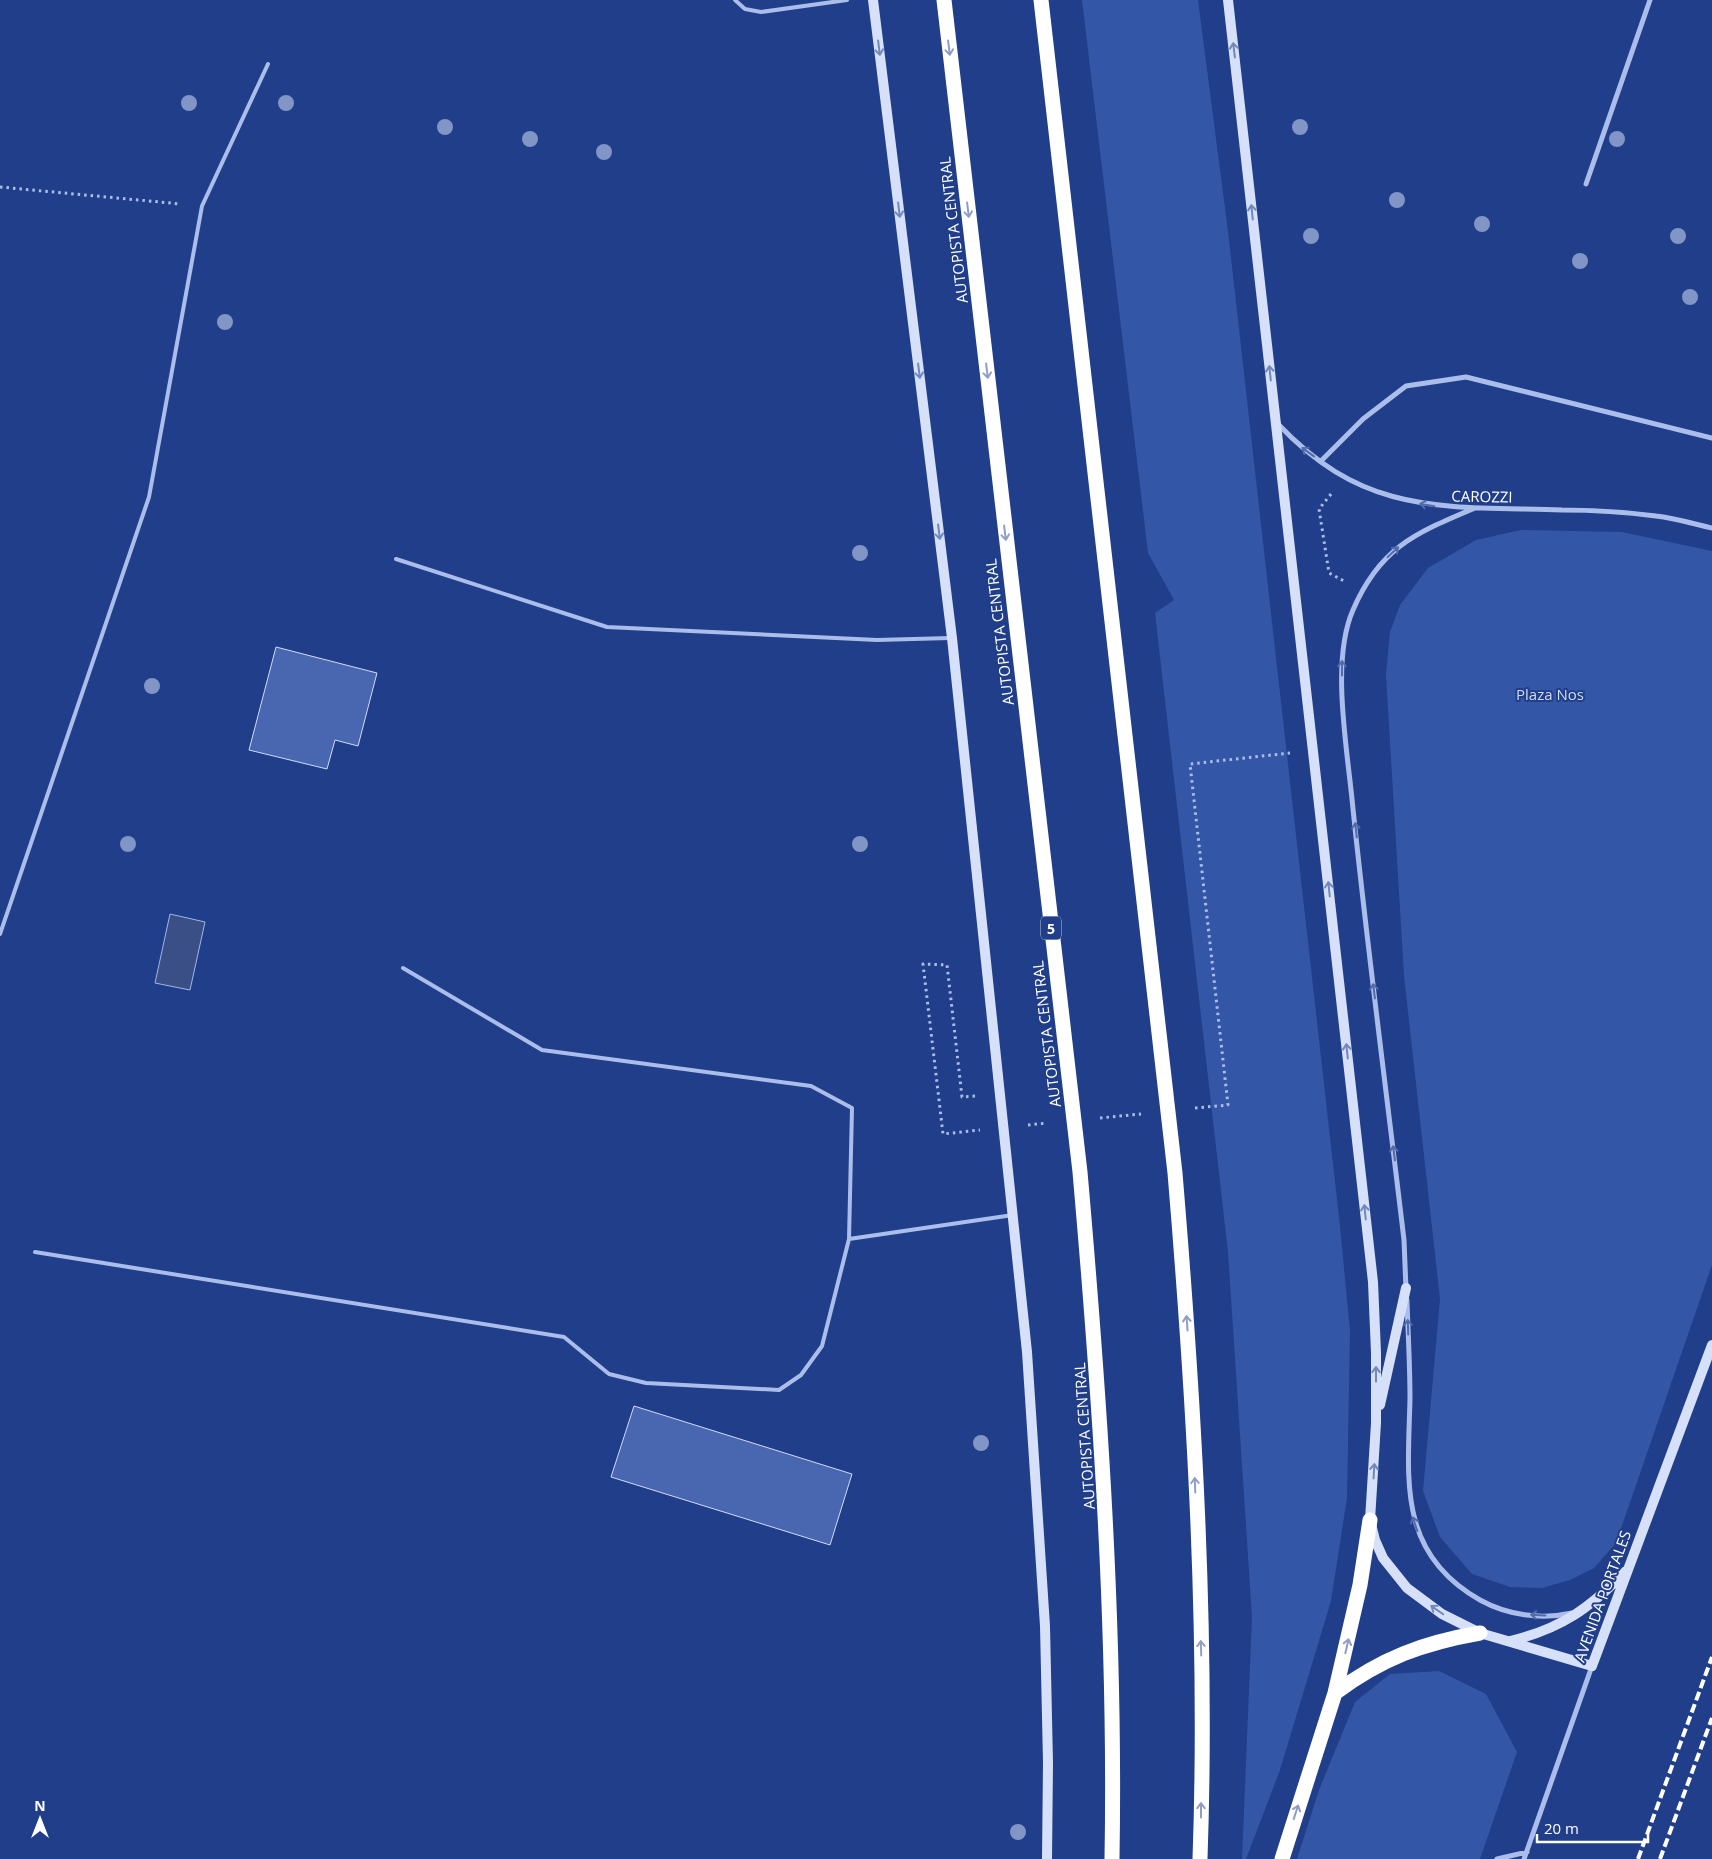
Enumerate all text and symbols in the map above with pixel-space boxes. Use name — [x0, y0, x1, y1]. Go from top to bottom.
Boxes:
one-way arrow — [874, 40, 884, 56]
one-way arrow — [944, 40, 954, 56]
one-way arrow — [1229, 43, 1239, 59]
street label: AUTOPISTA CENTRAL — [934, 155, 972, 304]
one-way arrow — [894, 201, 904, 217]
one-way arrow — [963, 202, 973, 218]
one-way arrow — [1247, 204, 1257, 220]
one-way arrow — [914, 363, 924, 379]
one-way arrow — [982, 363, 992, 379]
one-way arrow — [1265, 366, 1275, 382]
one-way arrow — [1301, 447, 1315, 457]
street label: CAROZZI — [1451, 485, 1513, 507]
one-way arrow — [1419, 499, 1435, 509]
one-way arrow — [934, 524, 944, 540]
one-way arrow — [1000, 524, 1010, 540]
one-way arrow — [1386, 546, 1399, 558]
street label: AUTOPISTA CENTRAL — [980, 557, 1018, 706]
one-way arrow — [1337, 660, 1347, 676]
park label: Plaza Nos — [1516, 684, 1584, 704]
one-way arrow — [1351, 822, 1360, 838]
one-way arrow — [1324, 882, 1334, 898]
road number: 5 — [1041, 916, 1061, 940]
street label: AUTOPISTA CENTRAL — [1027, 959, 1065, 1108]
one-way arrow — [1369, 984, 1379, 1000]
one-way arrow — [1342, 1043, 1352, 1059]
one-way arrow — [1389, 1145, 1399, 1161]
one-way arrow — [1360, 1205, 1370, 1221]
one-way arrow — [1182, 1315, 1192, 1331]
one-way arrow — [1403, 1320, 1413, 1336]
street label: AUTOPISTA CENTRAL — [1069, 1362, 1099, 1510]
one-way arrow — [1371, 1367, 1381, 1383]
one-way arrow — [1369, 1464, 1378, 1480]
one-way arrow — [1190, 1478, 1200, 1494]
one-way arrow — [1410, 1516, 1420, 1532]
street label: AVENIDA PORTALES — [1569, 1527, 1635, 1665]
one-way arrow — [1431, 1605, 1444, 1616]
one-way arrow — [1530, 1611, 1546, 1620]
one-way arrow — [1343, 1639, 1352, 1655]
one-way arrow — [1196, 1640, 1206, 1656]
north arrow — [15, 1794, 65, 1844]
text: N — [34, 1796, 46, 1815]
one-way arrow — [1196, 1803, 1206, 1819]
one-way arrow — [1292, 1805, 1302, 1821]
scale bar — [1537, 1812, 1648, 1844]
text: 20 m — [1544, 1818, 1579, 1838]

